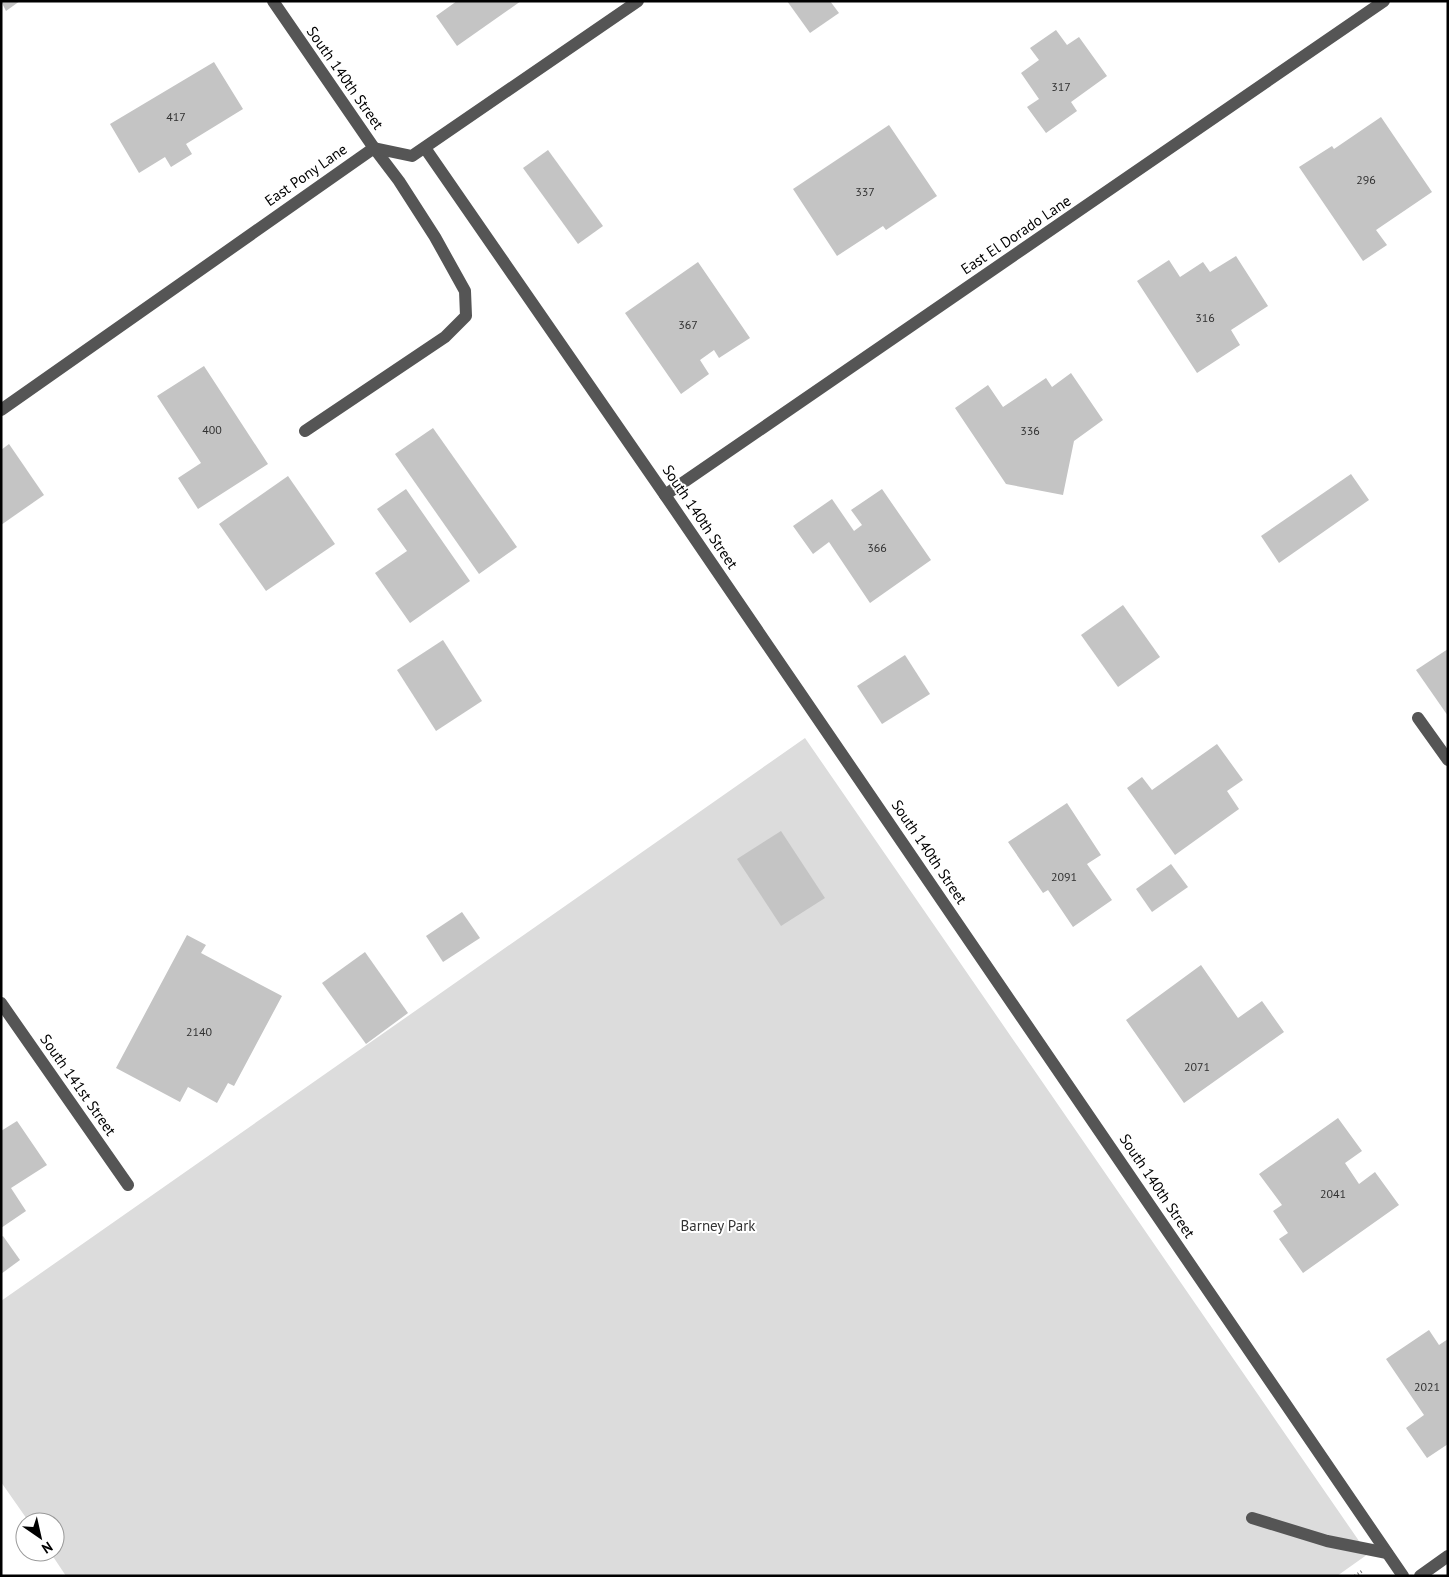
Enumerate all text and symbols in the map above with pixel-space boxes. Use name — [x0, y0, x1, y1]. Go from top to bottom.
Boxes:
street label: South 140th Street — [303, 22, 388, 133]
house number: 317 — [1051, 79, 1071, 94]
house number: 417 — [166, 109, 186, 124]
street label: East Pony Lane — [261, 139, 351, 210]
house number: 296 — [1356, 172, 1376, 187]
house number: 337 — [855, 184, 875, 199]
street label: East El Dorado Lane — [957, 191, 1074, 278]
house number: 316 — [1195, 310, 1215, 325]
house number: 367 — [678, 317, 698, 332]
house number: 400 — [202, 422, 222, 437]
house number: 336 — [1020, 423, 1040, 438]
street label: South 140th Street — [659, 461, 742, 572]
house number: 366 — [867, 540, 887, 555]
street label: South 140th Street — [888, 796, 971, 907]
house number: 2091 — [1051, 869, 1077, 884]
house number: 2140 — [186, 1024, 213, 1039]
street label: South 141st Street — [36, 1030, 121, 1139]
house number: 2071 — [1184, 1059, 1210, 1074]
street label: South 140th Street — [1116, 1130, 1199, 1241]
house number: 2041 — [1320, 1186, 1346, 1201]
park label: Barney Park — [681, 1216, 756, 1235]
house number: 2021 — [1414, 1379, 1440, 1394]
north arrow — [15, 1512, 65, 1562]
text: N — [38, 1538, 56, 1558]

